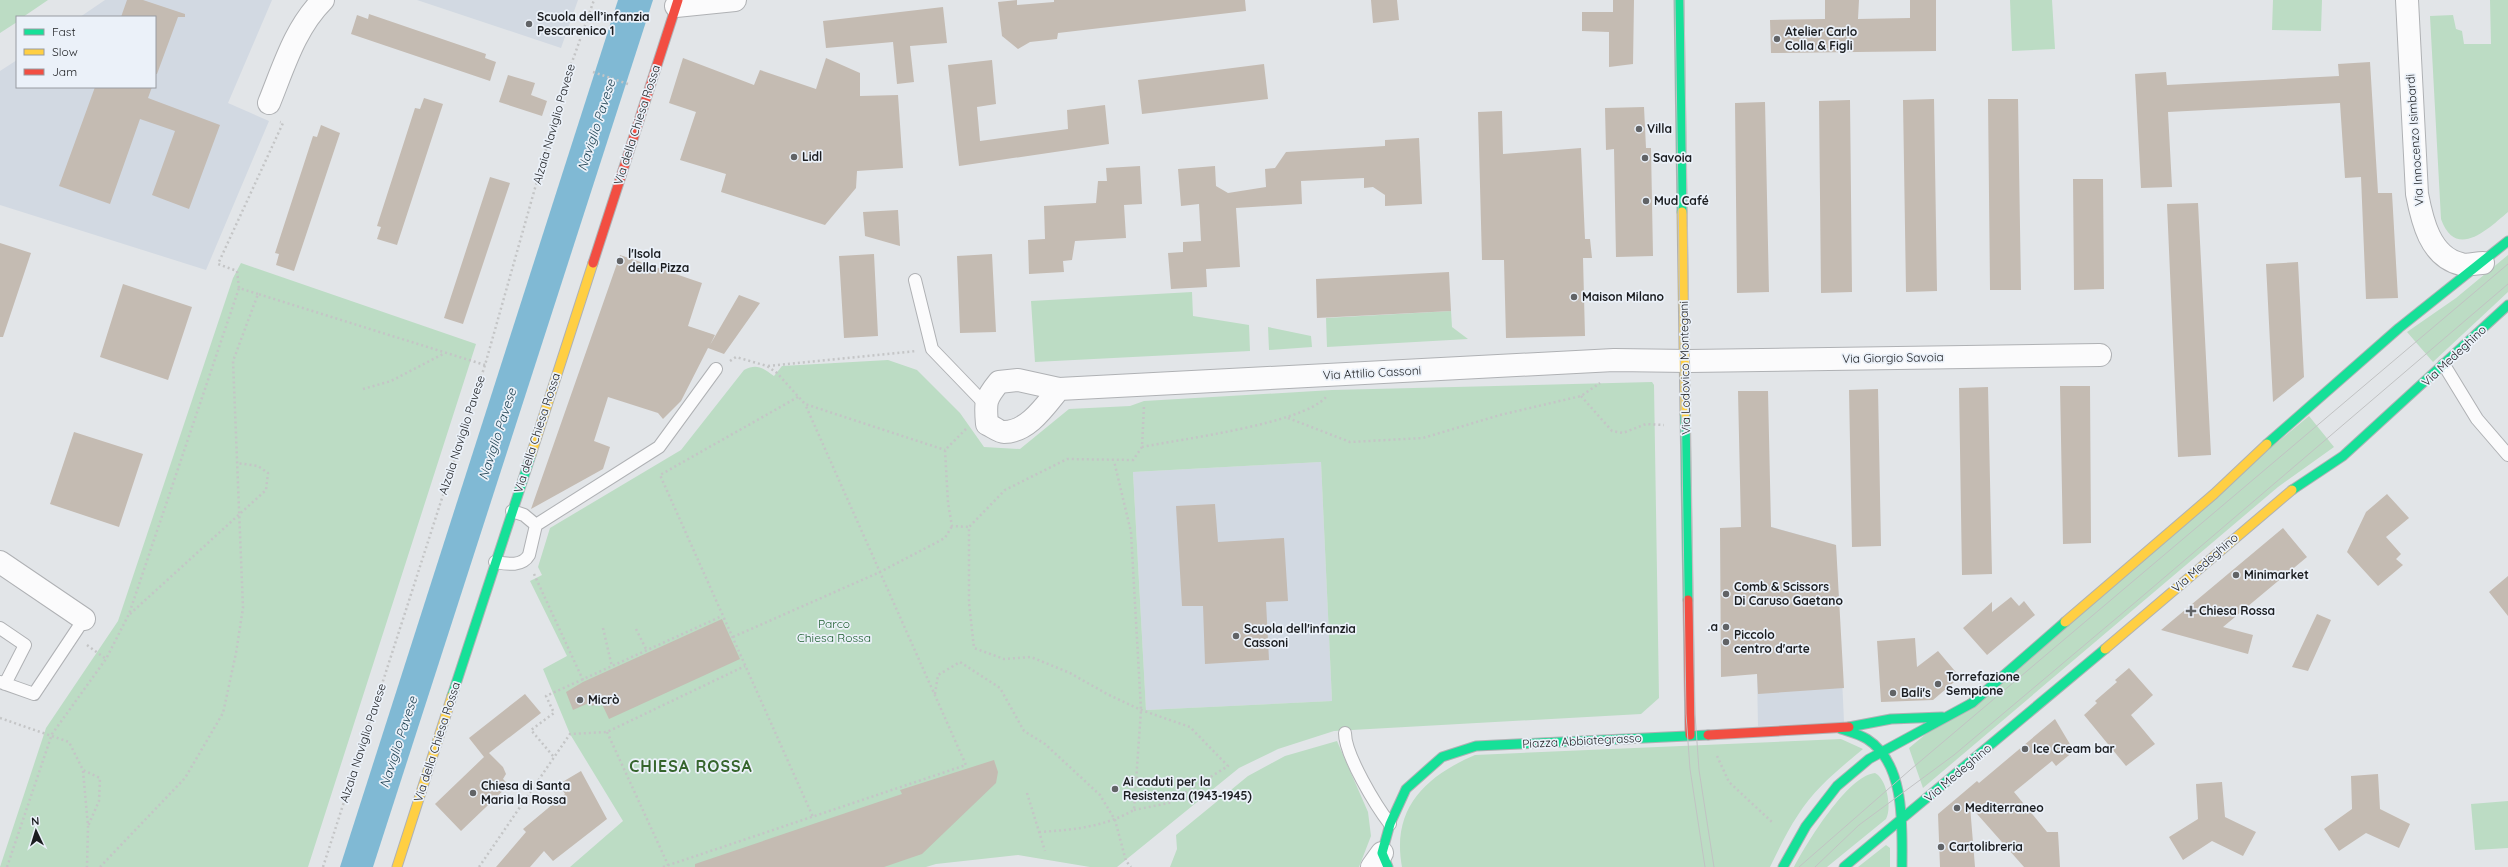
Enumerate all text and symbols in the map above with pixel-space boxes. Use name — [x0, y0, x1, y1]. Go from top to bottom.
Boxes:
place label: Scuola dell’infanzia Pescarenico 1 — [537, 9, 650, 38]
legend — [16, 16, 156, 88]
marker: Scuola dell’infanzia Pescarenico 1 — [524, 19, 534, 29]
text: Fast — [52, 24, 76, 39]
place label: Atelier Carlo Colla & Figli — [1785, 24, 1858, 53]
marker: Atelier Carlo Colla & Figli — [1772, 34, 1782, 44]
text: Slow — [52, 44, 78, 59]
street label: Alzaia Naviglio Pavese — [529, 62, 578, 186]
street label: Via della Chiesa Rossa — [610, 63, 663, 187]
text: Jam — [52, 64, 77, 79]
street label: Via Innocenzo Isimbardi — [2402, 74, 2427, 206]
water label: Naviglio Pavese — [574, 77, 619, 173]
place label: Villa — [1647, 121, 1672, 136]
marker: Villa — [1634, 124, 1644, 134]
place label: Lidl — [802, 149, 822, 164]
place label: Savoia — [1653, 150, 1692, 165]
marker: Lidl — [789, 152, 799, 162]
marker: Savoia — [1640, 153, 1650, 163]
place label: Mud Café — [1654, 193, 1709, 208]
marker: Mud Café — [1641, 196, 1651, 206]
place label: l'Isola della Pizza — [628, 246, 689, 275]
marker: l'Isola della Pizza — [615, 256, 625, 266]
place label: Maison Milano — [1582, 289, 1665, 304]
marker: Maison Milano — [1569, 292, 1579, 302]
street label: Via Lodovico Montegani — [1676, 301, 1693, 435]
street label: Via Medeghino — [2418, 322, 2489, 389]
street label: Via Giorgio Savoia — [1842, 349, 1944, 366]
street label: Via Attilio Cassoni — [1322, 362, 1422, 383]
street label: Via della Chiesa Rossa — [510, 371, 563, 495]
street label: Alzaia Naviglio Pavese — [435, 373, 488, 496]
water label: Naviglio Pavese — [475, 386, 520, 482]
street label: Via Medeghino — [2168, 530, 2241, 595]
place label: Minimarket — [2244, 567, 2309, 582]
marker: Minimarket — [2231, 570, 2241, 580]
place label: Comb & Scissors Di Caruso Gaetano — [1734, 579, 1843, 608]
marker: Comb & Scissors Di Caruso Gaetano — [1721, 589, 1731, 599]
place label: Chiesa Rossa — [2199, 603, 2275, 618]
marker: Chiesa Rossa — [2186, 606, 2196, 616]
park label: Parco Chiesa Rossa — [797, 616, 871, 645]
place label: .a — [1707, 619, 1718, 634]
place label: Scuola dell'infanzia Cassoni — [1244, 621, 1356, 650]
marker: .a — [1721, 622, 1731, 632]
place label: Piccolo centro d'arte — [1734, 627, 1810, 656]
marker: Scuola dell'infanzia Cassoni — [1231, 631, 1241, 641]
marker: Piccolo centro d'arte — [1721, 637, 1731, 647]
place label: Torrefazione Sempione — [1946, 669, 2020, 698]
marker: Torrefazione Sempione — [1933, 679, 1943, 689]
street label: Via della Chiesa Rossa — [410, 680, 463, 804]
street label: Alzaia Naviglio Pavese — [336, 681, 389, 804]
place label: Bali's — [1901, 685, 1931, 700]
marker: Bali's — [1888, 688, 1898, 698]
place label: Micrò — [588, 692, 620, 707]
water label: Naviglio Pavese — [376, 694, 421, 790]
marker: Micrò — [575, 695, 585, 705]
street label: Piazza Abbiategrasso — [1522, 730, 1642, 751]
street label: Via Medeghino — [1921, 740, 1994, 805]
place label: Ice Cream bar — [2033, 741, 2115, 756]
marker: Ice Cream bar — [2020, 744, 2030, 754]
district label: CHIESA ROSSA — [629, 756, 753, 776]
place label: Ai caduti per la Resistenza (1943-1945) — [1123, 774, 1252, 803]
place label: Chiesa di Santa Maria la Rossa — [481, 778, 570, 807]
marker: Ai caduti per la Resistenza (1943-1945) — [1110, 784, 1120, 794]
marker: Chiesa di Santa Maria la Rossa — [468, 788, 478, 798]
place label: Mediterraneo — [1965, 800, 2044, 815]
marker: Mediterraneo — [1952, 803, 1962, 813]
north arrow — [16, 811, 56, 851]
text: N — [31, 814, 40, 828]
place label: Cartolibreria — [1949, 839, 2023, 854]
marker: Cartolibreria — [1936, 842, 1946, 852]

